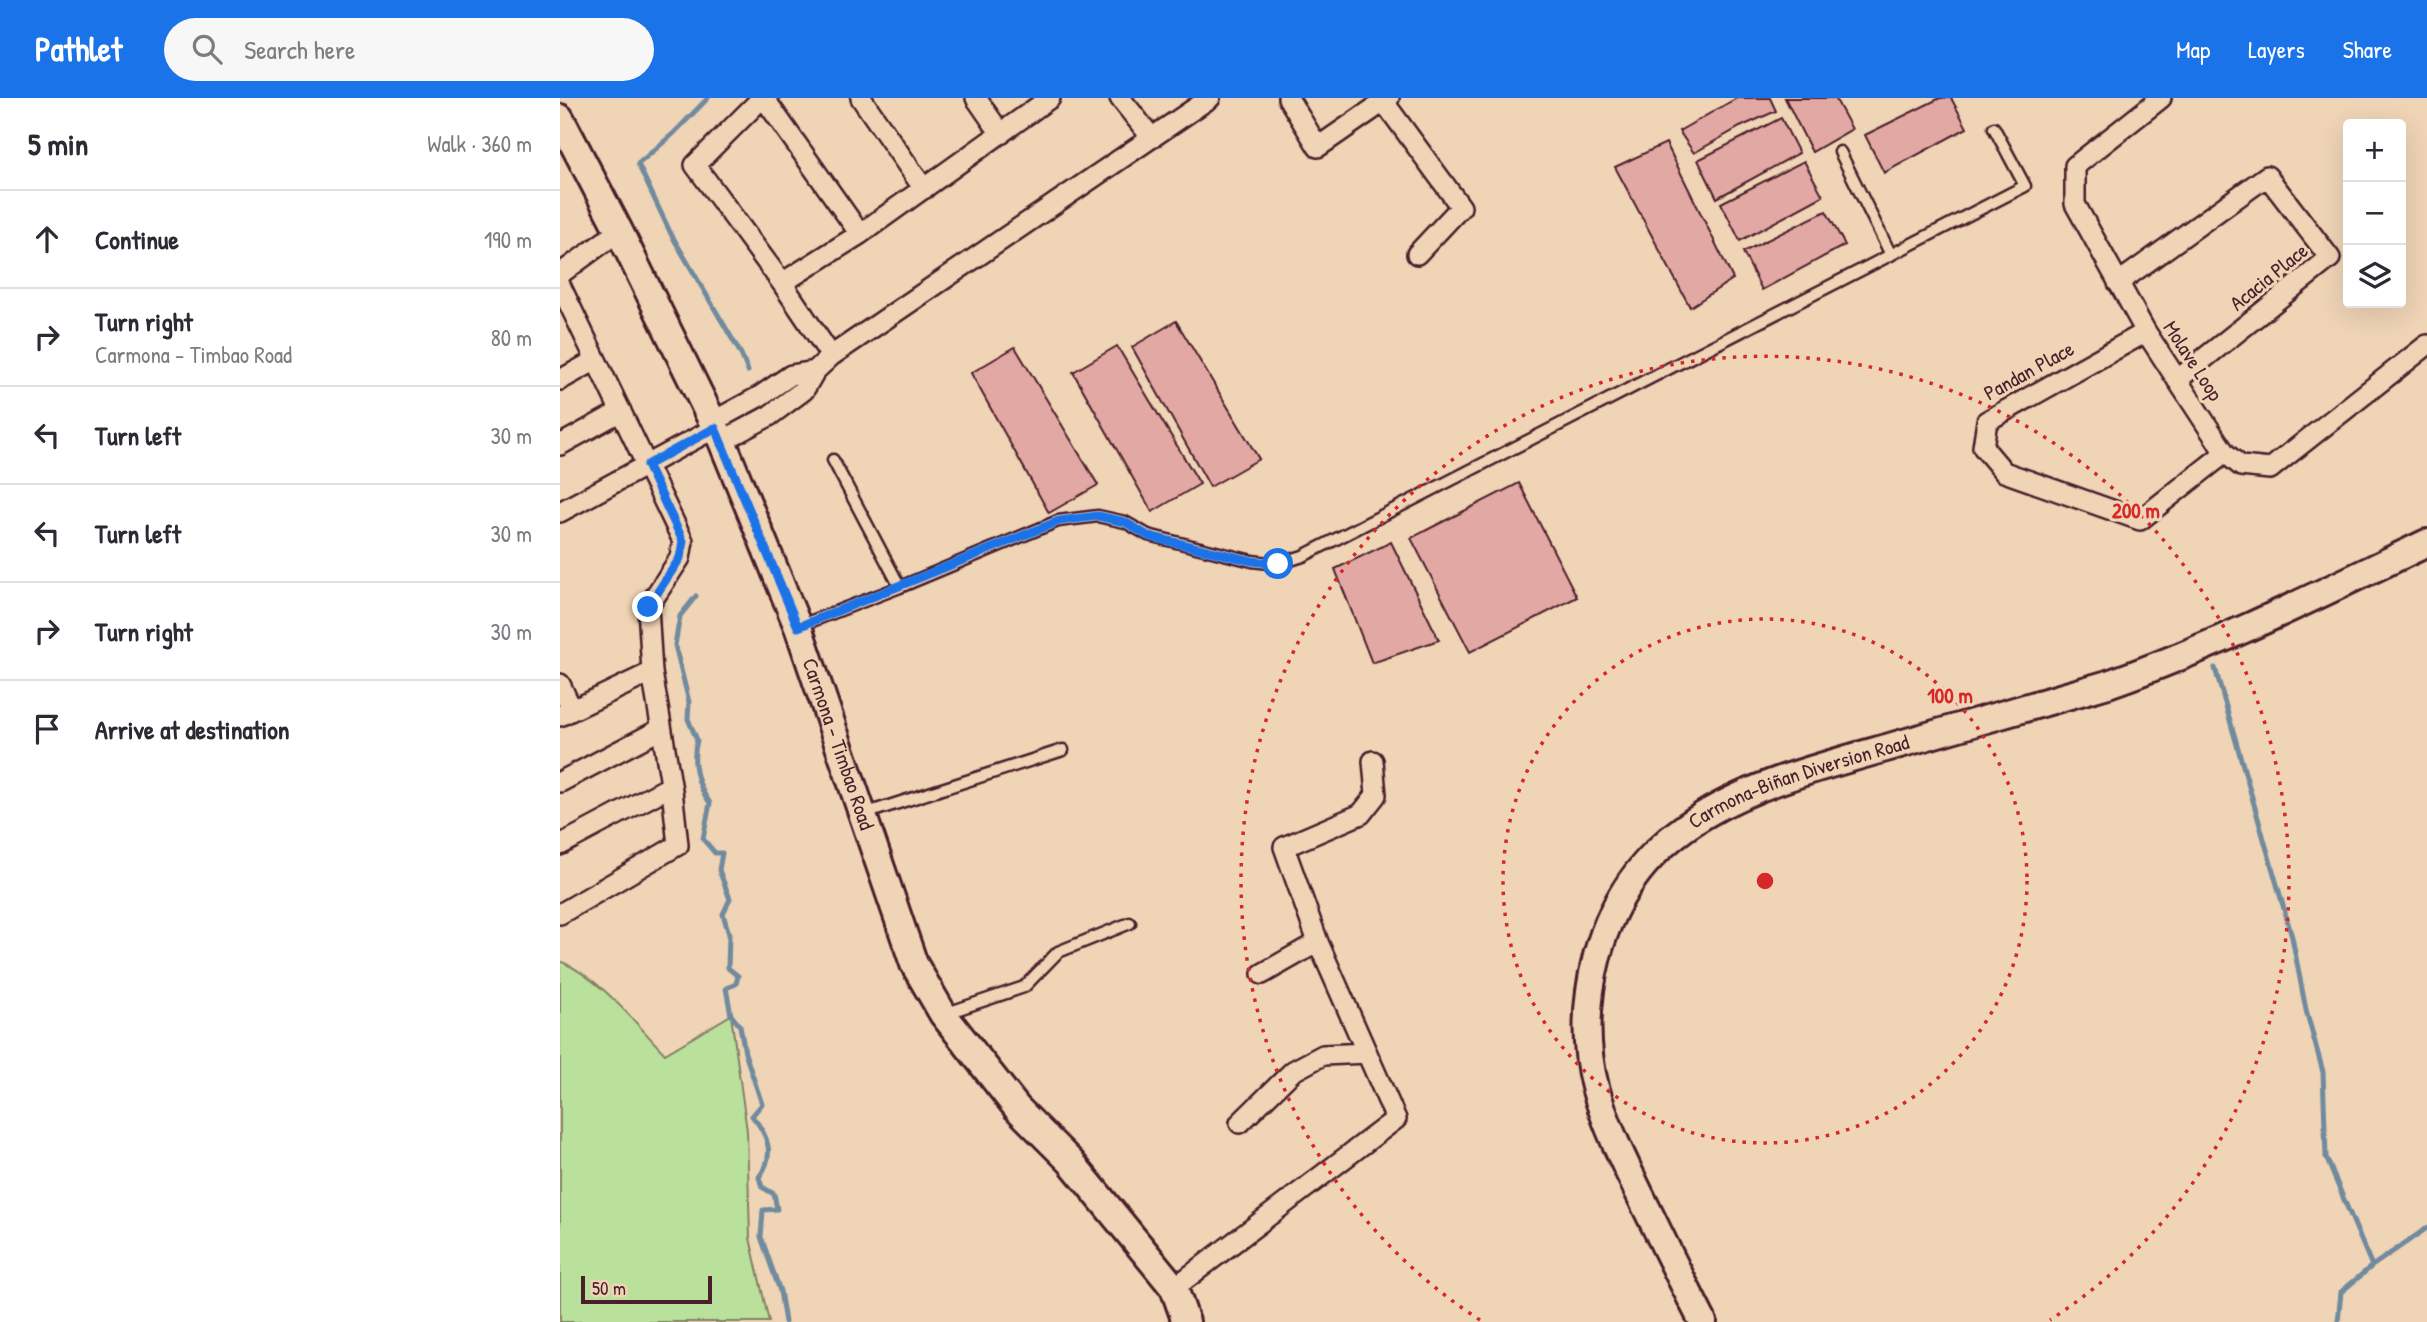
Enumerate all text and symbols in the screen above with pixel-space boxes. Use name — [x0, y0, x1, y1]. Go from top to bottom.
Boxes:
search box — [164, 18, 654, 81]
text: Pathlet — [35, 27, 122, 71]
icon: search — [188, 30, 226, 68]
text: Search here — [244, 32, 355, 67]
text: Map — [2176, 33, 2210, 65]
text: Layers — [2248, 33, 2305, 65]
text: Share — [2343, 33, 2392, 65]
map controls — [2343, 119, 2406, 308]
button: + — [2343, 119, 2406, 182]
text: 5 min — [28, 124, 88, 164]
text: Walk · 360 m — [427, 128, 532, 159]
button: − — [2343, 182, 2406, 245]
icon: ahead — [28, 220, 66, 258]
text: Continue — [95, 222, 179, 257]
text: 190 m — [484, 224, 532, 255]
street label: Acacia Place — [2223, 236, 2314, 317]
button: layers — [2343, 245, 2406, 308]
text: Turn right — [95, 304, 193, 339]
street label: Molave Loop — [2157, 315, 2230, 406]
icon: right — [28, 318, 66, 356]
text: 80 m — [491, 322, 532, 353]
street label: Pandan Place — [1978, 334, 2079, 407]
text: Carmona - Timbao Road — [95, 339, 292, 370]
icon: left — [28, 416, 66, 454]
text: Turn left — [95, 418, 181, 453]
text: 30 m — [490, 420, 532, 451]
text: 200 m — [2112, 496, 2160, 525]
icon: left — [28, 514, 66, 552]
text: Turn left — [95, 516, 181, 551]
text: 30 m — [490, 518, 532, 549]
route start — [1262, 548, 1293, 579]
route end — [632, 591, 663, 622]
icon: right — [28, 612, 66, 650]
text: Turn right — [95, 614, 193, 649]
text: 30 m — [490, 616, 532, 647]
street label: Carmona - Timbao Road — [796, 654, 882, 834]
text: 100 m — [1927, 681, 1973, 710]
icon: arrive — [28, 710, 66, 748]
text: Arrive at destination — [95, 712, 290, 747]
street label: Carmona-Biñan Diversion Road — [1682, 727, 1912, 835]
centre of rings — [1753, 869, 1777, 893]
scale bar — [581, 1273, 712, 1305]
text: 50 m — [592, 1275, 626, 1301]

